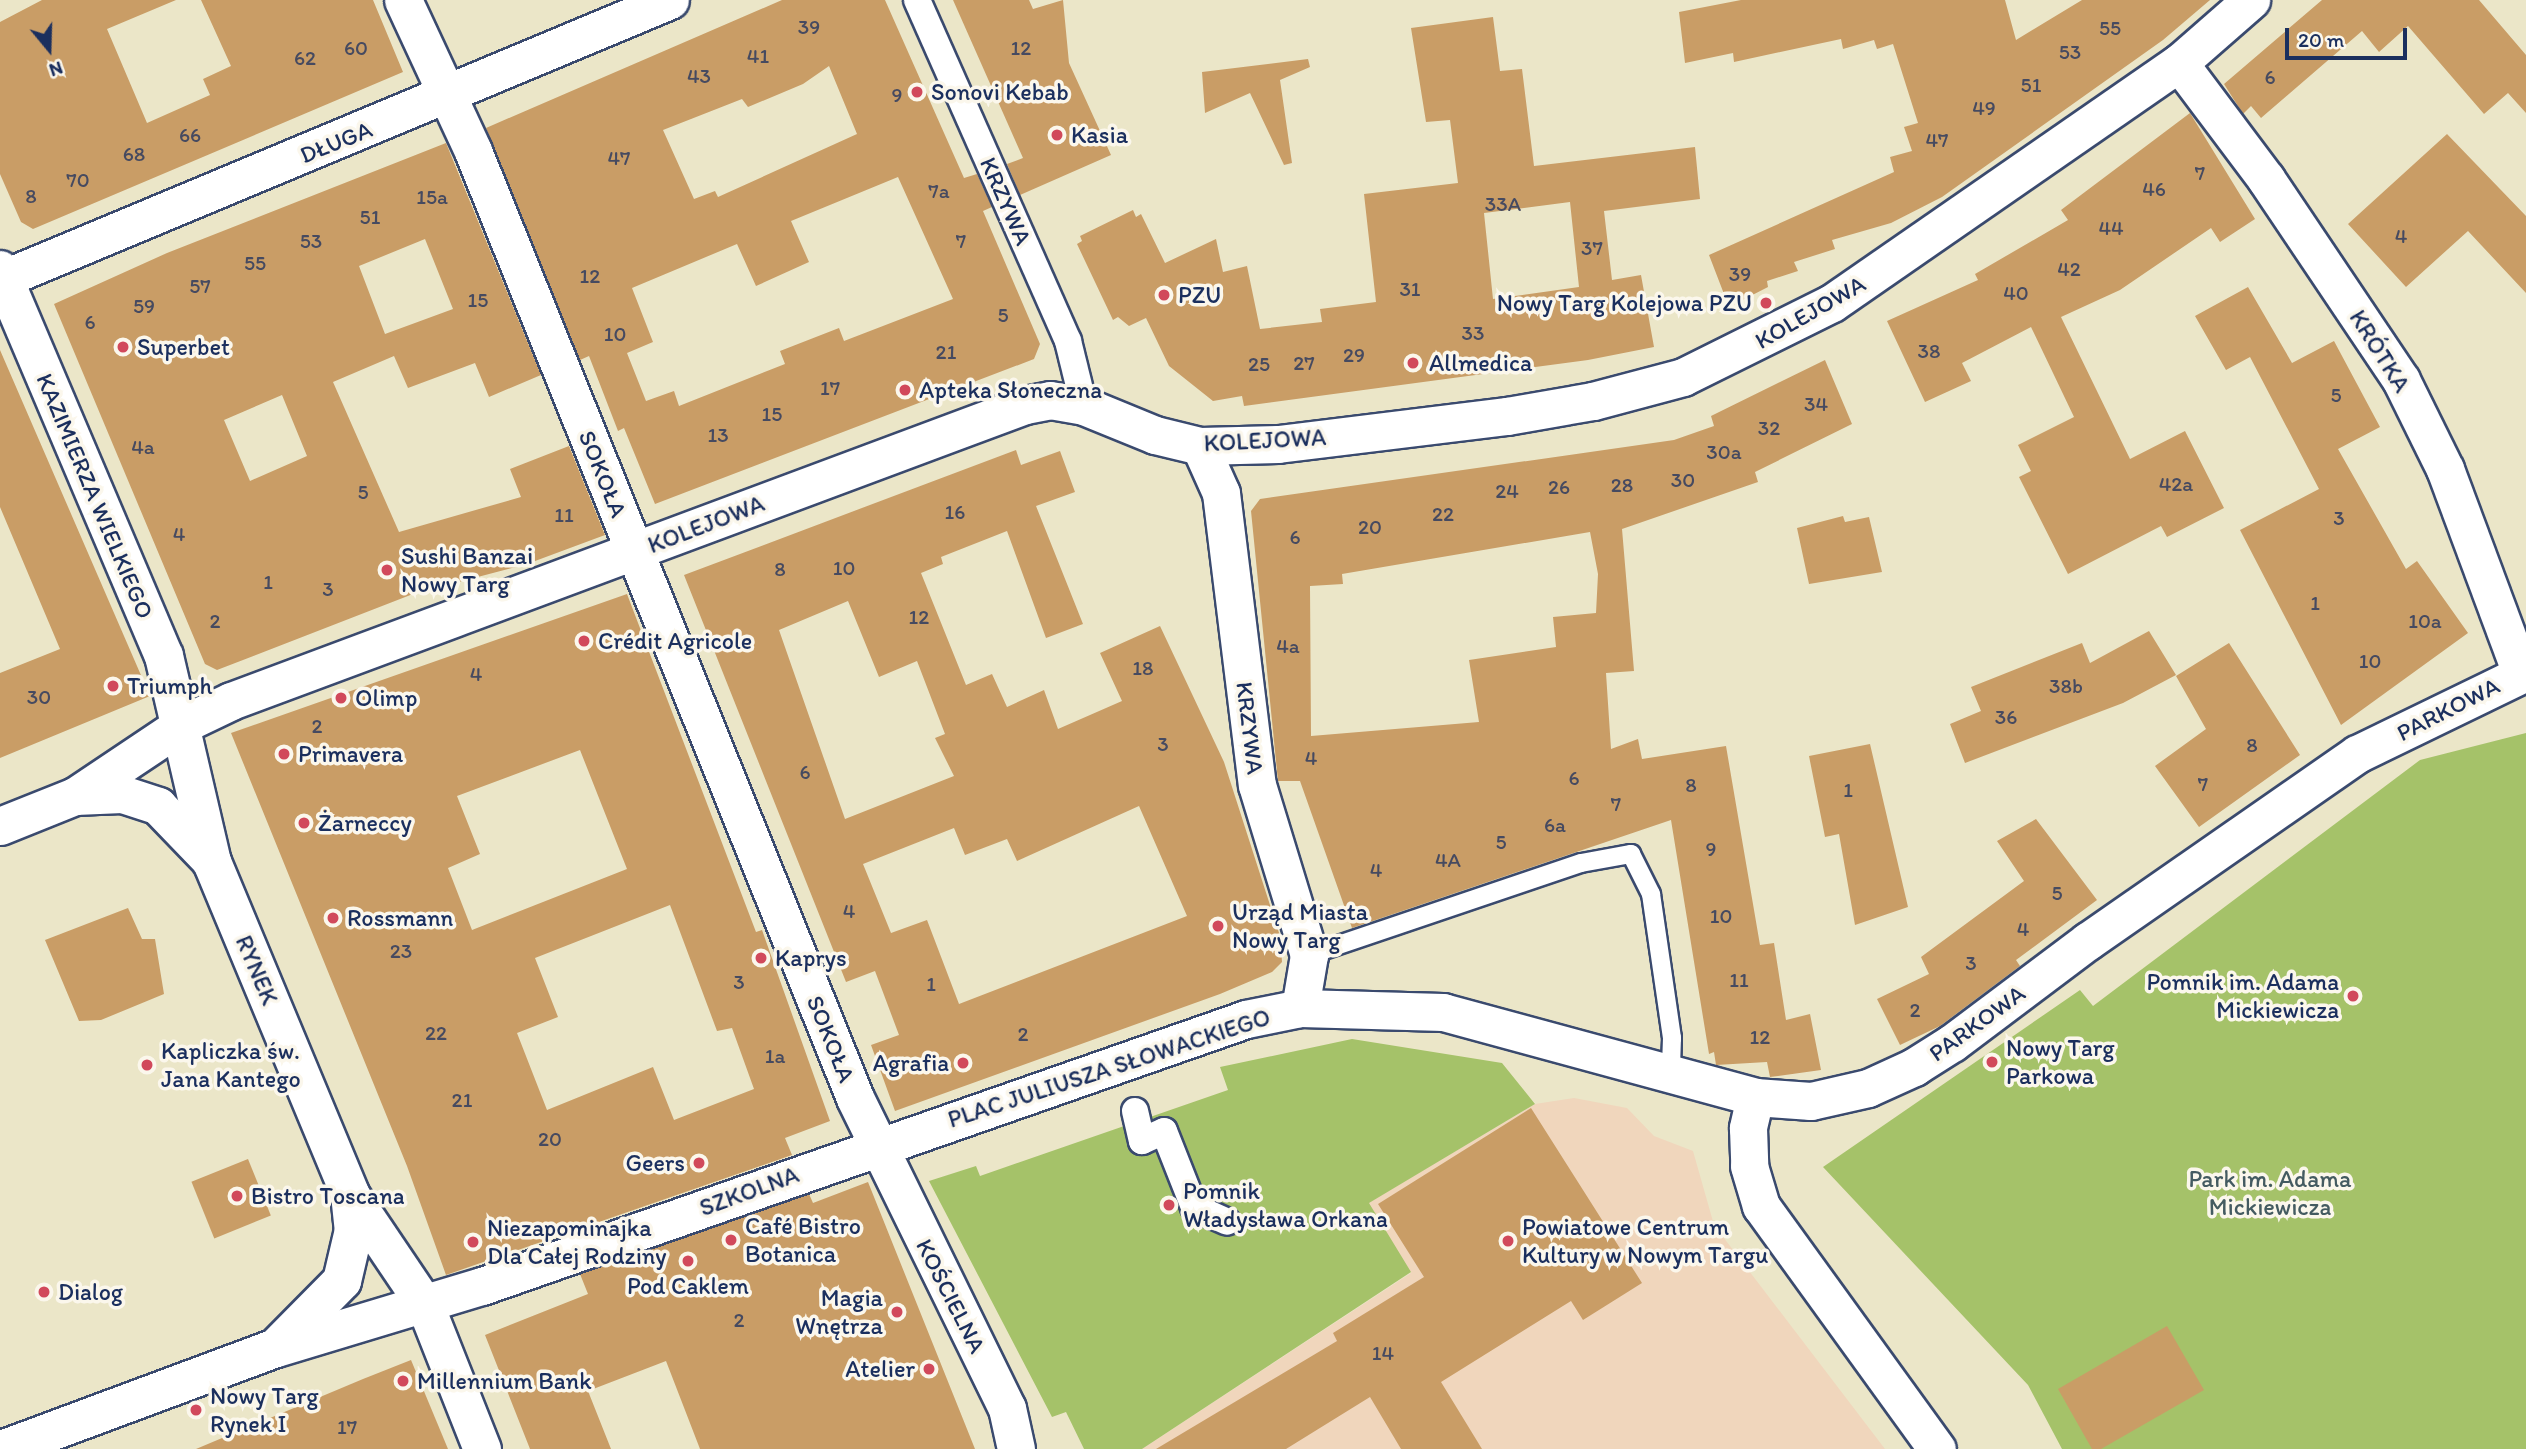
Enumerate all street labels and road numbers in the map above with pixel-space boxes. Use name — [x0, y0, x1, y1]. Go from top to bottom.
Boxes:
street label: DŁUGA — [296, 114, 376, 170]
street label: KRZYWA — [974, 152, 1038, 250]
street label: KOLEJOWA — [1750, 269, 1870, 355]
street label: KRÓTKA — [2343, 304, 2417, 398]
street label: KAZIMIERZA WIELKIEGO — [30, 368, 160, 624]
street label: KOLEJOWA — [1203, 422, 1327, 458]
street label: SOKOŁA — [573, 426, 633, 522]
street label: KOLEJOWA — [644, 489, 768, 559]
street label: PARKOWA — [2392, 671, 2504, 747]
street label: KRZYWA — [1230, 680, 1270, 776]
street label: RYNEK — [229, 931, 285, 1009]
street label: PARKOWA — [1923, 979, 2031, 1067]
street label: SOKOŁA — [801, 991, 861, 1087]
street label: PLAC JULIUSZA SŁOWACKIEGO — [944, 1002, 1274, 1134]
street label: SZKOLNA — [695, 1160, 803, 1222]
street label: KOŚCIELNA — [910, 1234, 992, 1358]

